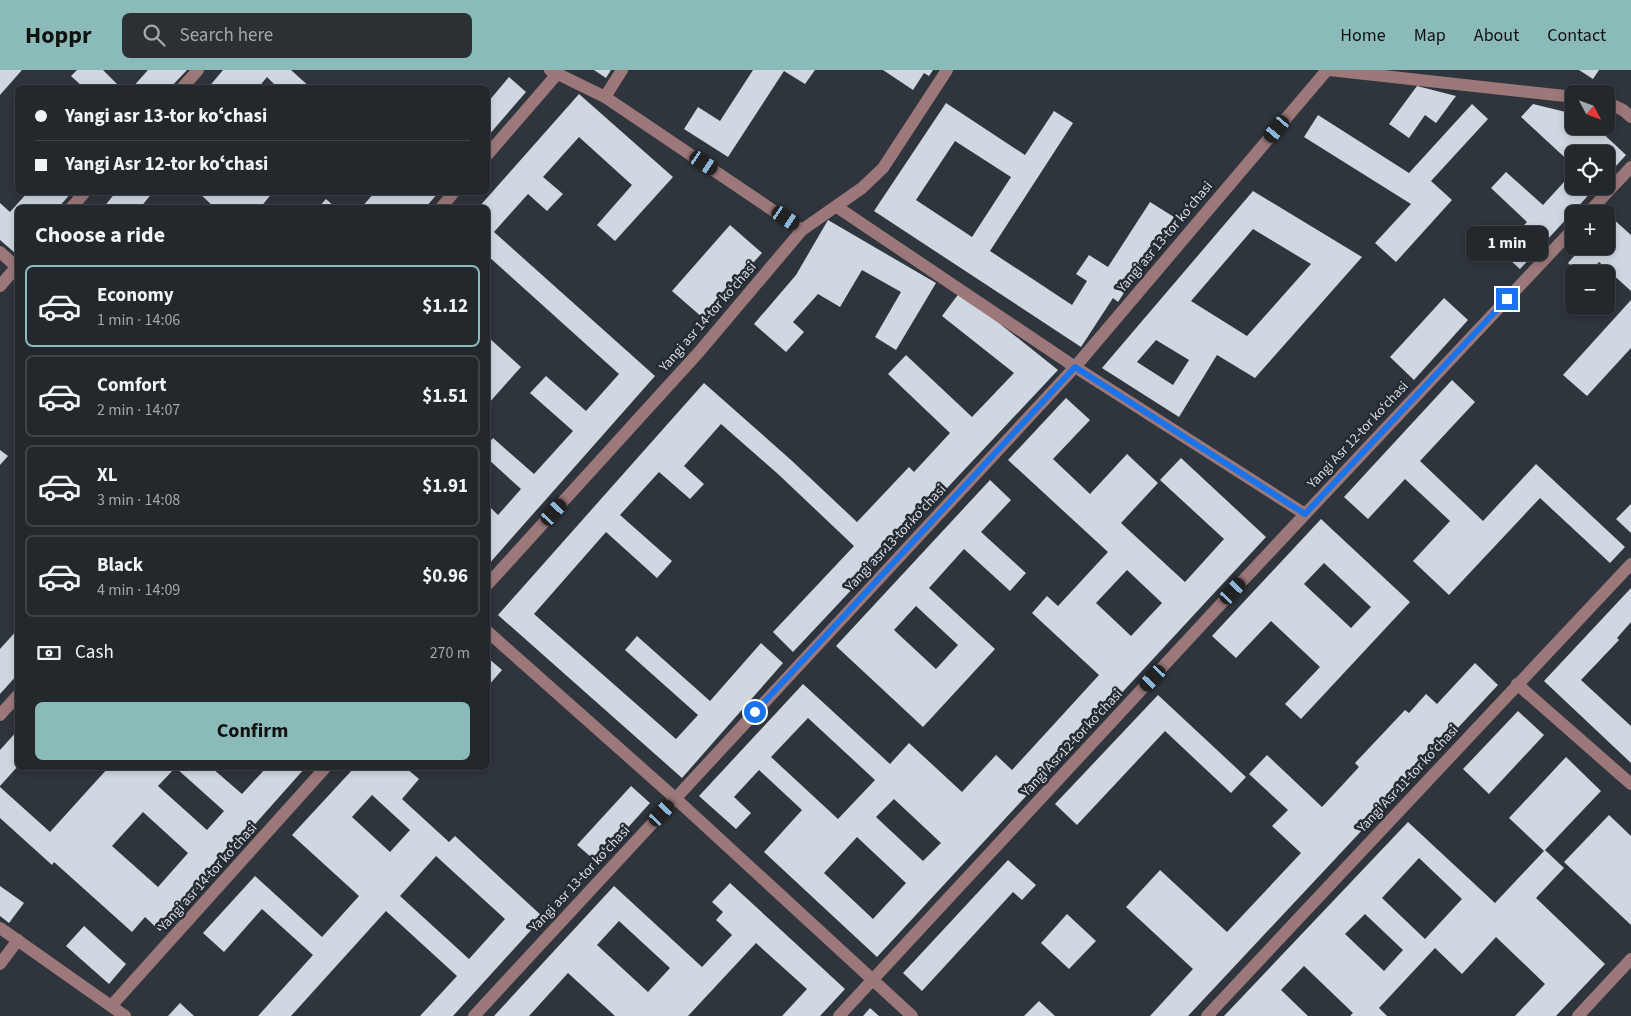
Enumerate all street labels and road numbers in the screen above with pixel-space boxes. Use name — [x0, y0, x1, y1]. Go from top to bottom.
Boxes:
street label: Yangi asr 13-tor koʻchasi — [1112, 177, 1218, 298]
street label: Yangi asr 14-tor koʻchasi — [654, 258, 761, 377]
street label: Yangi Asr 12-tor koʻchasi — [1302, 377, 1413, 494]
street label: Yangi asr 13-tor koʻchasi — [840, 480, 951, 597]
street label: Yangi Asr 12-tor koʻchasi — [1016, 685, 1127, 802]
street label: Yangi Asr 11-tor koʻchasi — [1352, 721, 1463, 838]
street label: Yangi asr 14-tor koʻchasi — [153, 818, 262, 936]
street label: Yangi asr 13-tor koʻchasi — [524, 821, 635, 938]

